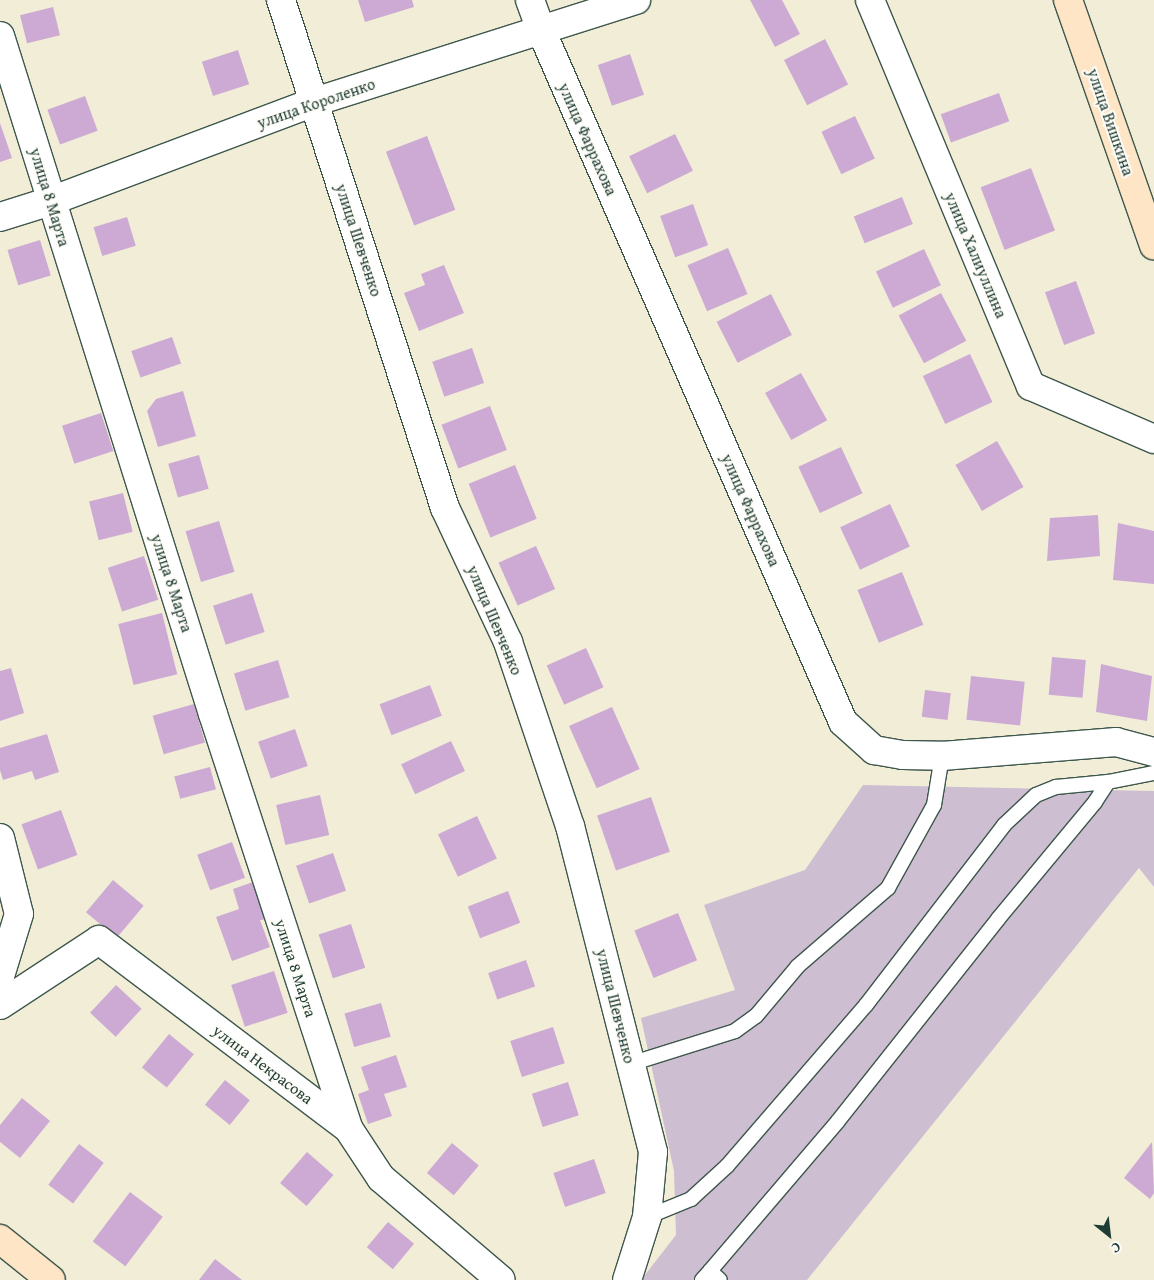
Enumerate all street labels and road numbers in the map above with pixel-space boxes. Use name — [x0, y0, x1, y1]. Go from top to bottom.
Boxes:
street label: улица Вишкина — [1084, 66, 1138, 178]
street label: улица Короленко — [254, 74, 378, 132]
street label: улица Фаррахова — [555, 80, 621, 198]
street label: улица 8 Марта — [26, 145, 74, 249]
street label: улица Шевченко — [332, 181, 386, 299]
street label: улица Халиуллина — [941, 189, 1011, 321]
street label: улица Фаррахова — [718, 451, 784, 569]
street label: улица 8 Марта — [147, 531, 197, 635]
street label: улица Шевченко — [463, 562, 527, 678]
street label: улица 8 Марта — [271, 916, 321, 1020]
street label: улица Шевченко — [592, 947, 640, 1065]
street label: улица Некрасова — [209, 1020, 317, 1108]

